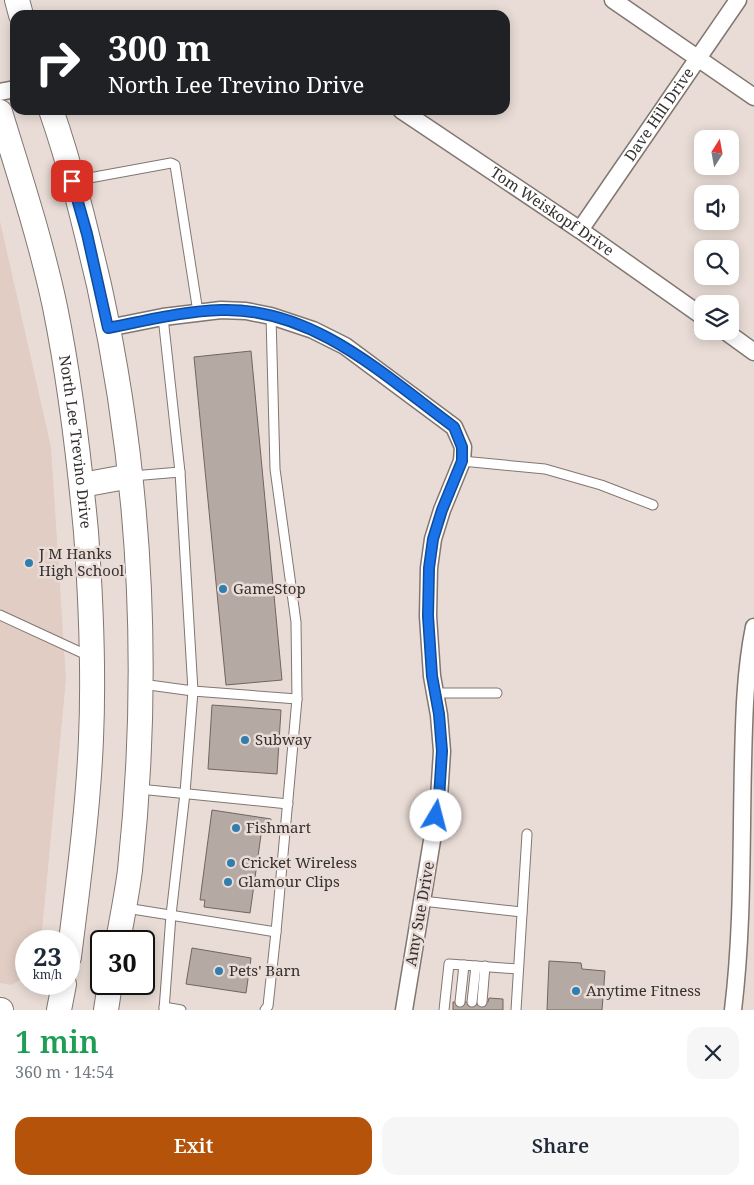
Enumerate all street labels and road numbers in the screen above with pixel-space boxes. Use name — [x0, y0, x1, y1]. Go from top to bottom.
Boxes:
street label: Dave Hill Drive — [619, 63, 698, 165]
street label: Tom Weiskopf Drive — [487, 162, 618, 260]
street label: North Lee Trevino Drive — [55, 353, 97, 529]
street label: Amy Sue Drive — [400, 860, 438, 968]

